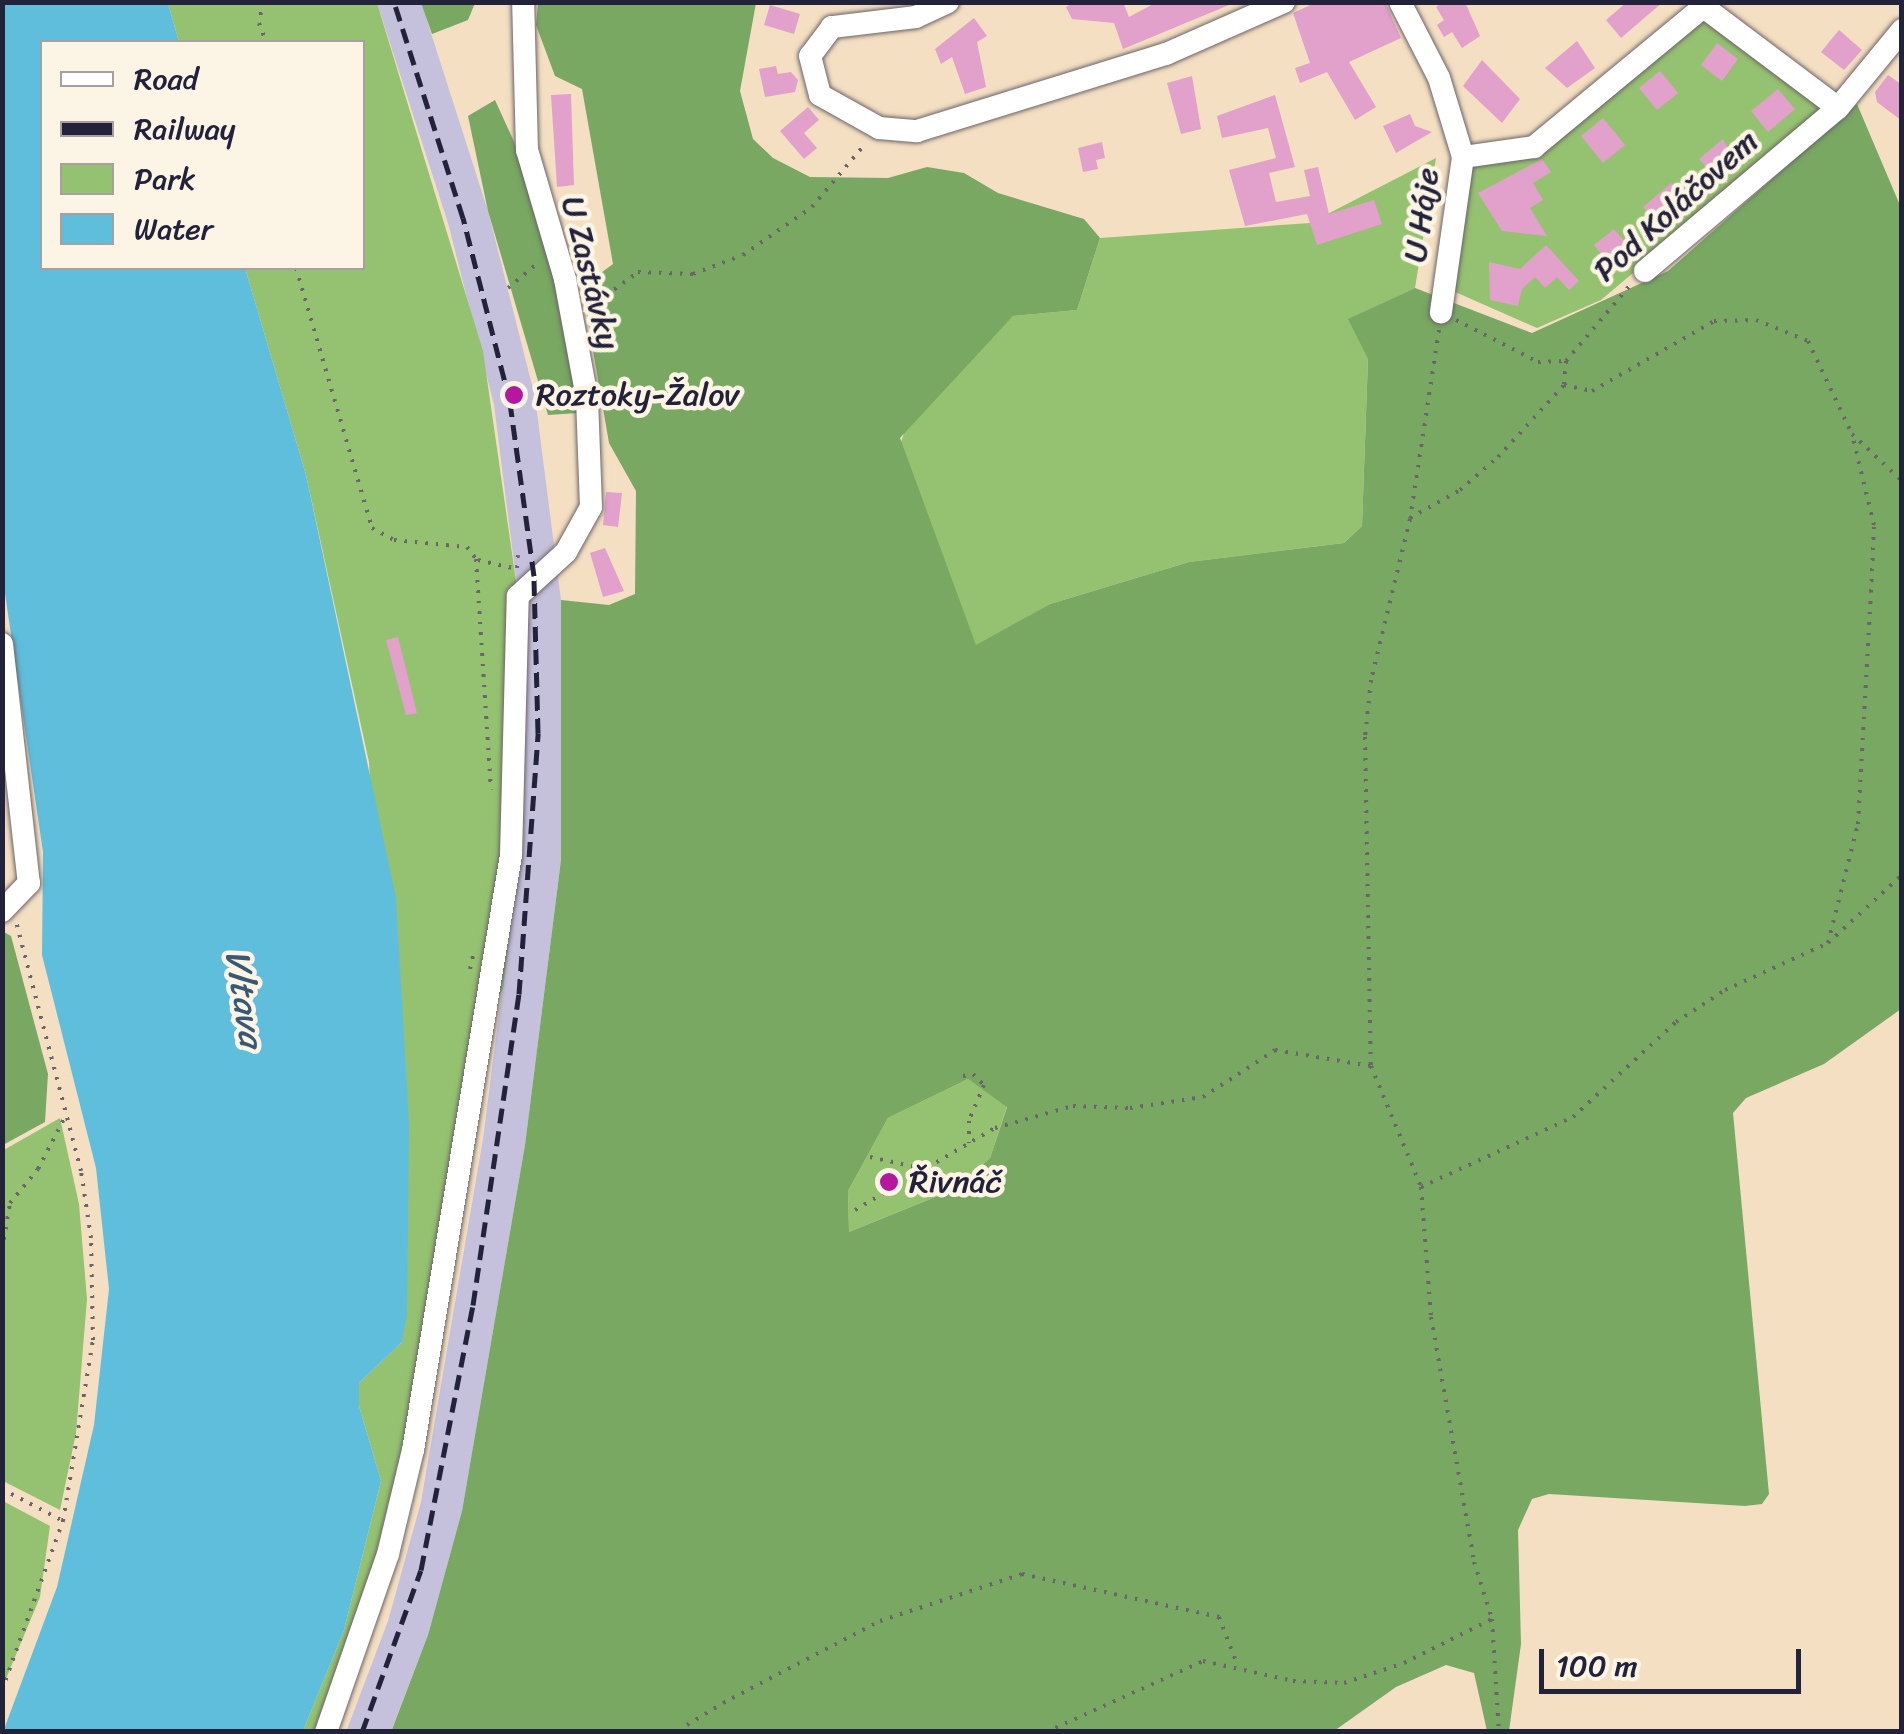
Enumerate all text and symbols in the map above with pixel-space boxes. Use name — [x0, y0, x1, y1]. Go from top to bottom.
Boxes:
legend — [40, 40, 365, 270]
text: Road — [134, 52, 198, 106]
text: Railway — [134, 102, 235, 156]
street label: Pod Koláčovem — [1586, 122, 1766, 290]
text: Park — [134, 152, 196, 206]
street label: U Háje — [1396, 165, 1448, 265]
street label: U Zastávky — [552, 193, 628, 353]
text: Water — [134, 202, 213, 256]
place label: Roztoky-Žalov — [536, 376, 739, 414]
marker: Roztoky-Žalov — [501, 382, 527, 408]
water label: Vltava — [217, 947, 273, 1049]
place label: Řivnáč — [909, 1163, 1001, 1201]
marker: Řivnáč — [878, 1171, 900, 1193]
scale bar — [1544, 1629, 1806, 1691]
text: 100 m — [1556, 1639, 1638, 1693]

